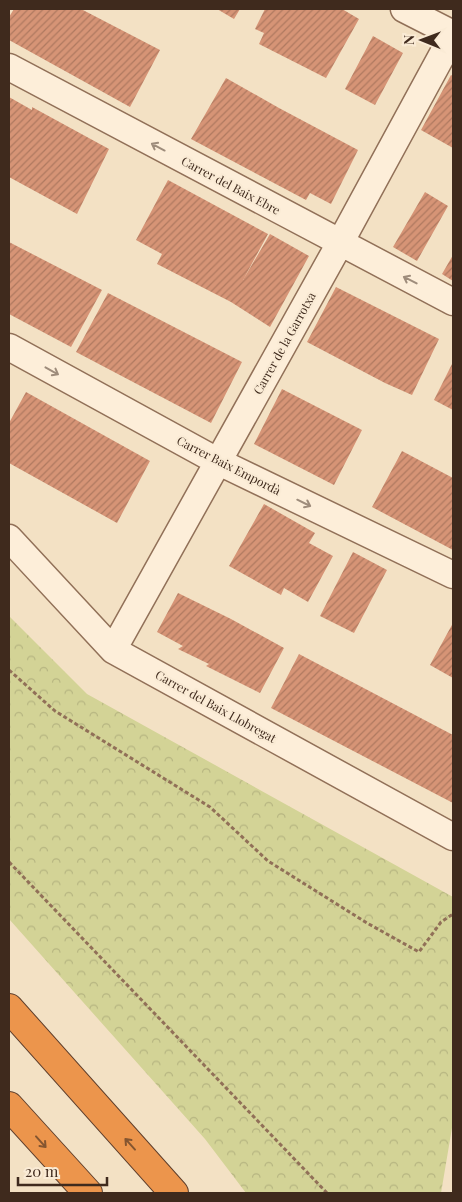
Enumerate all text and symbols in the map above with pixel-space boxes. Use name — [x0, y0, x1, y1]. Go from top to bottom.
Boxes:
north arrow — [397, 15, 447, 65]
text: N — [399, 35, 418, 45]
one-way arrow — [151, 142, 166, 151]
street label: Carrer del Baix Ebre — [179, 152, 283, 218]
one-way arrow — [403, 275, 418, 284]
street label: Carrer de la Garrotxa — [249, 289, 319, 397]
one-way arrow — [44, 366, 59, 376]
street label: Carrer Baix Empordà — [174, 432, 284, 498]
one-way arrow — [296, 499, 311, 508]
street label: Carrer del Baix Llobregat — [153, 666, 280, 746]
one-way arrow — [36, 1135, 47, 1148]
one-way arrow — [124, 1137, 136, 1150]
scale bar — [18, 1154, 106, 1186]
text: 20 m — [25, 1161, 59, 1181]

